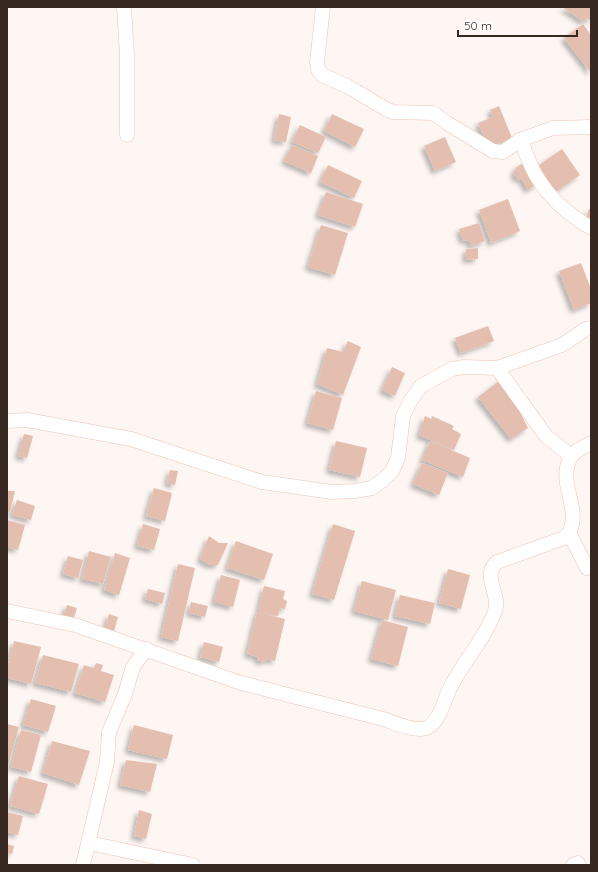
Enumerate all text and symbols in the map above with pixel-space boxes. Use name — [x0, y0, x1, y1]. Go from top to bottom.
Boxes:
scale bar — [458, 12, 577, 38]
text: 50 m — [464, 18, 492, 33]

